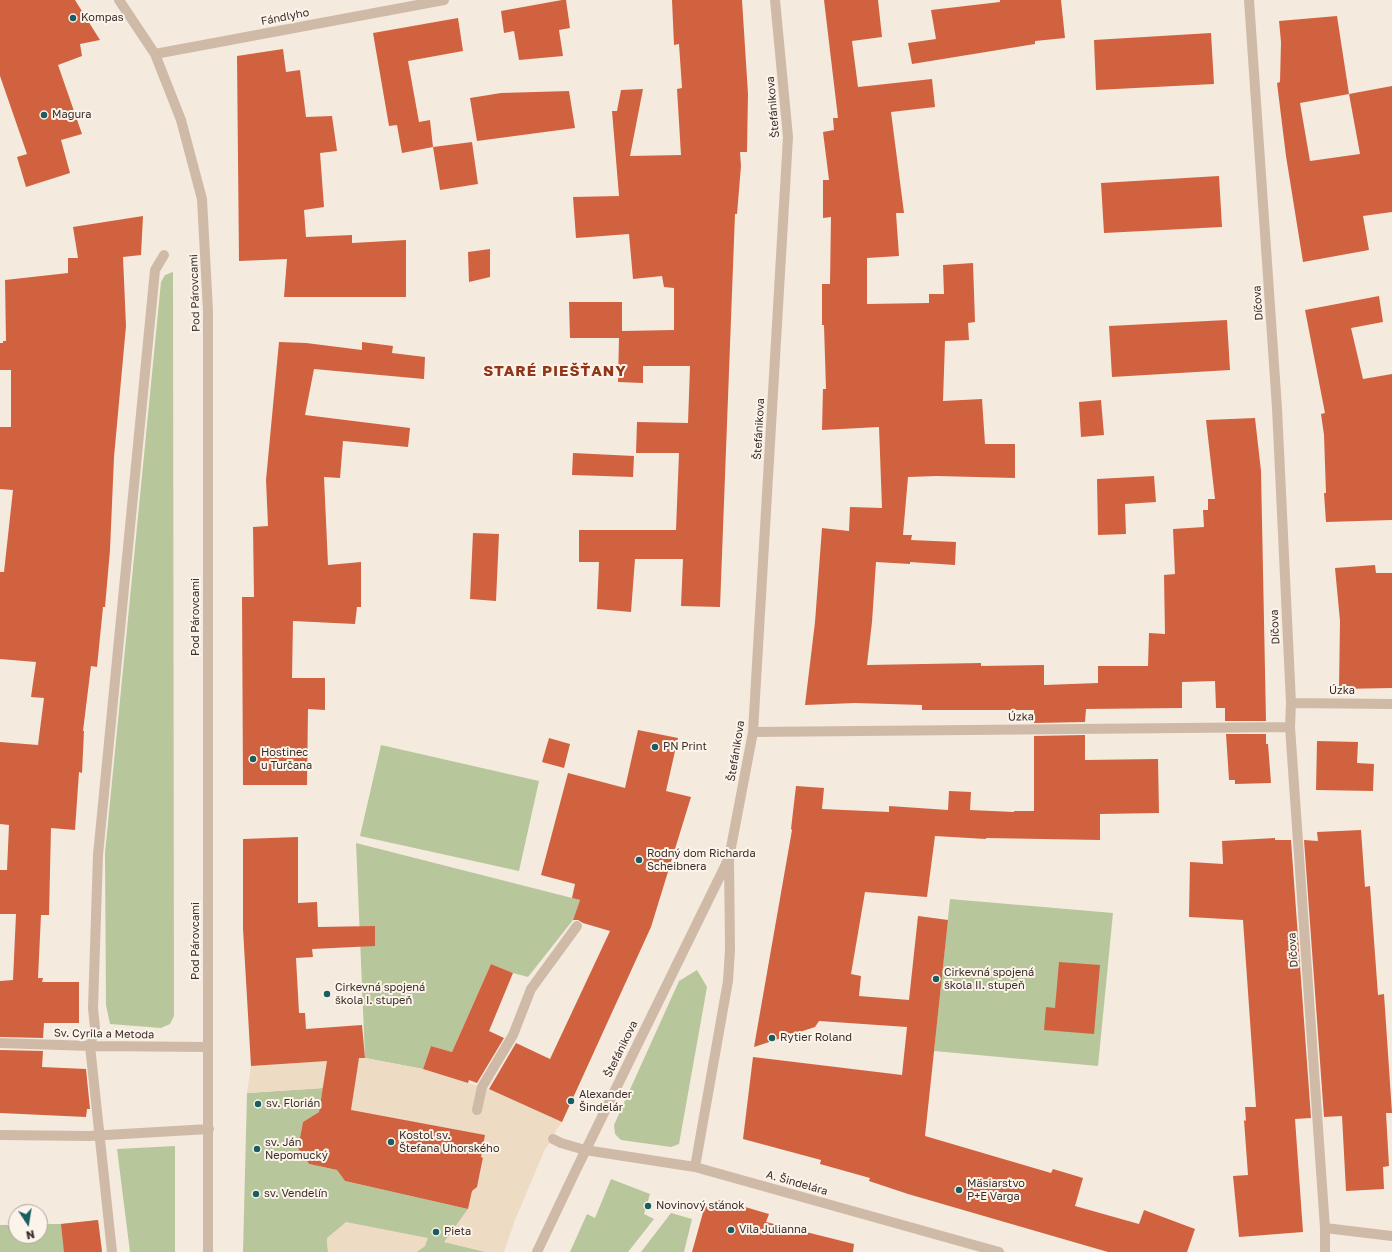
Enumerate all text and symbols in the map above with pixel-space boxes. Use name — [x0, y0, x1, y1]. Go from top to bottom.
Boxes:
street label: Fándlyho — [260, 6, 310, 28]
place label: Kompas — [81, 11, 124, 25]
marker: Kompas — [68, 13, 78, 23]
street label: Štefánikova — [764, 76, 782, 138]
place label: Magura — [52, 108, 91, 122]
marker: Magura — [39, 110, 49, 120]
street label: Pod Párovcami — [187, 254, 203, 332]
street label: Díčova — [1250, 285, 1266, 321]
district label: STARÉ PIEŠŤANY — [483, 362, 627, 380]
street label: Štefánikova — [751, 398, 767, 460]
street label: Pod Párovcami — [189, 578, 203, 656]
street label: Díčova — [1267, 609, 1283, 645]
street label: Úzka — [1329, 684, 1355, 698]
street label: Úzka — [1008, 710, 1034, 724]
street label: Štefánikova — [725, 720, 747, 782]
place label: PN Print — [663, 740, 707, 754]
marker: PN Print — [650, 742, 660, 752]
place label: Hostinec u Turčana — [261, 746, 312, 772]
marker: Hostinec u Turčana — [248, 754, 258, 764]
place label: Rodný dom Richarda Scheibnera — [647, 847, 756, 873]
marker: Rodný dom Richarda Scheibnera — [634, 855, 644, 865]
street label: Pod Párovcami — [189, 902, 203, 980]
street label: Díčova — [1285, 932, 1301, 968]
place label: Cirkevná spojená škola II. stupeň — [944, 966, 1034, 992]
marker: Cirkevná spojená škola II. stupeň — [931, 974, 941, 984]
place label: Cirkevná spojená škola I. stupeň — [335, 981, 425, 1007]
marker: Cirkevná spojená škola I. stupeň — [322, 989, 332, 999]
street label: Štefánikova — [602, 1018, 640, 1080]
street label: Sv. Cyrila a Metoda — [54, 1027, 154, 1041]
place label: Rytier Roland — [780, 1031, 852, 1045]
marker: Rytier Roland — [767, 1033, 777, 1043]
place label: Alexander Šindelár — [579, 1088, 632, 1114]
marker: Alexander Šindelár — [566, 1096, 576, 1106]
place label: sv. Florián — [266, 1097, 320, 1111]
marker: sv. Florián — [253, 1099, 263, 1109]
place label: Kostol sv. Štefana Uhorského — [399, 1129, 499, 1155]
place label: sv. Ján Nepomucký — [265, 1136, 328, 1162]
marker: Kostol sv. Štefana Uhorského — [386, 1137, 396, 1147]
marker: sv. Ján Nepomucký — [252, 1144, 262, 1154]
street label: A. Šindelára — [765, 1168, 829, 1198]
place label: Mäsiarstvo P+E Varga — [967, 1177, 1025, 1203]
marker: Mäsiarstvo P+E Varga — [954, 1185, 964, 1195]
place label: sv. Vendelín — [264, 1187, 328, 1201]
marker: sv. Vendelín — [251, 1189, 261, 1199]
place label: Novinový stánok — [656, 1199, 744, 1213]
marker: Novinový stánok — [643, 1201, 653, 1211]
north arrow — [8, 1204, 48, 1244]
place label: Vila Julianna — [739, 1223, 807, 1237]
place label: Pieta — [444, 1225, 471, 1239]
marker: Vila Julianna — [726, 1225, 736, 1235]
marker: Pieta — [431, 1227, 441, 1237]
text: N — [25, 1228, 36, 1242]

